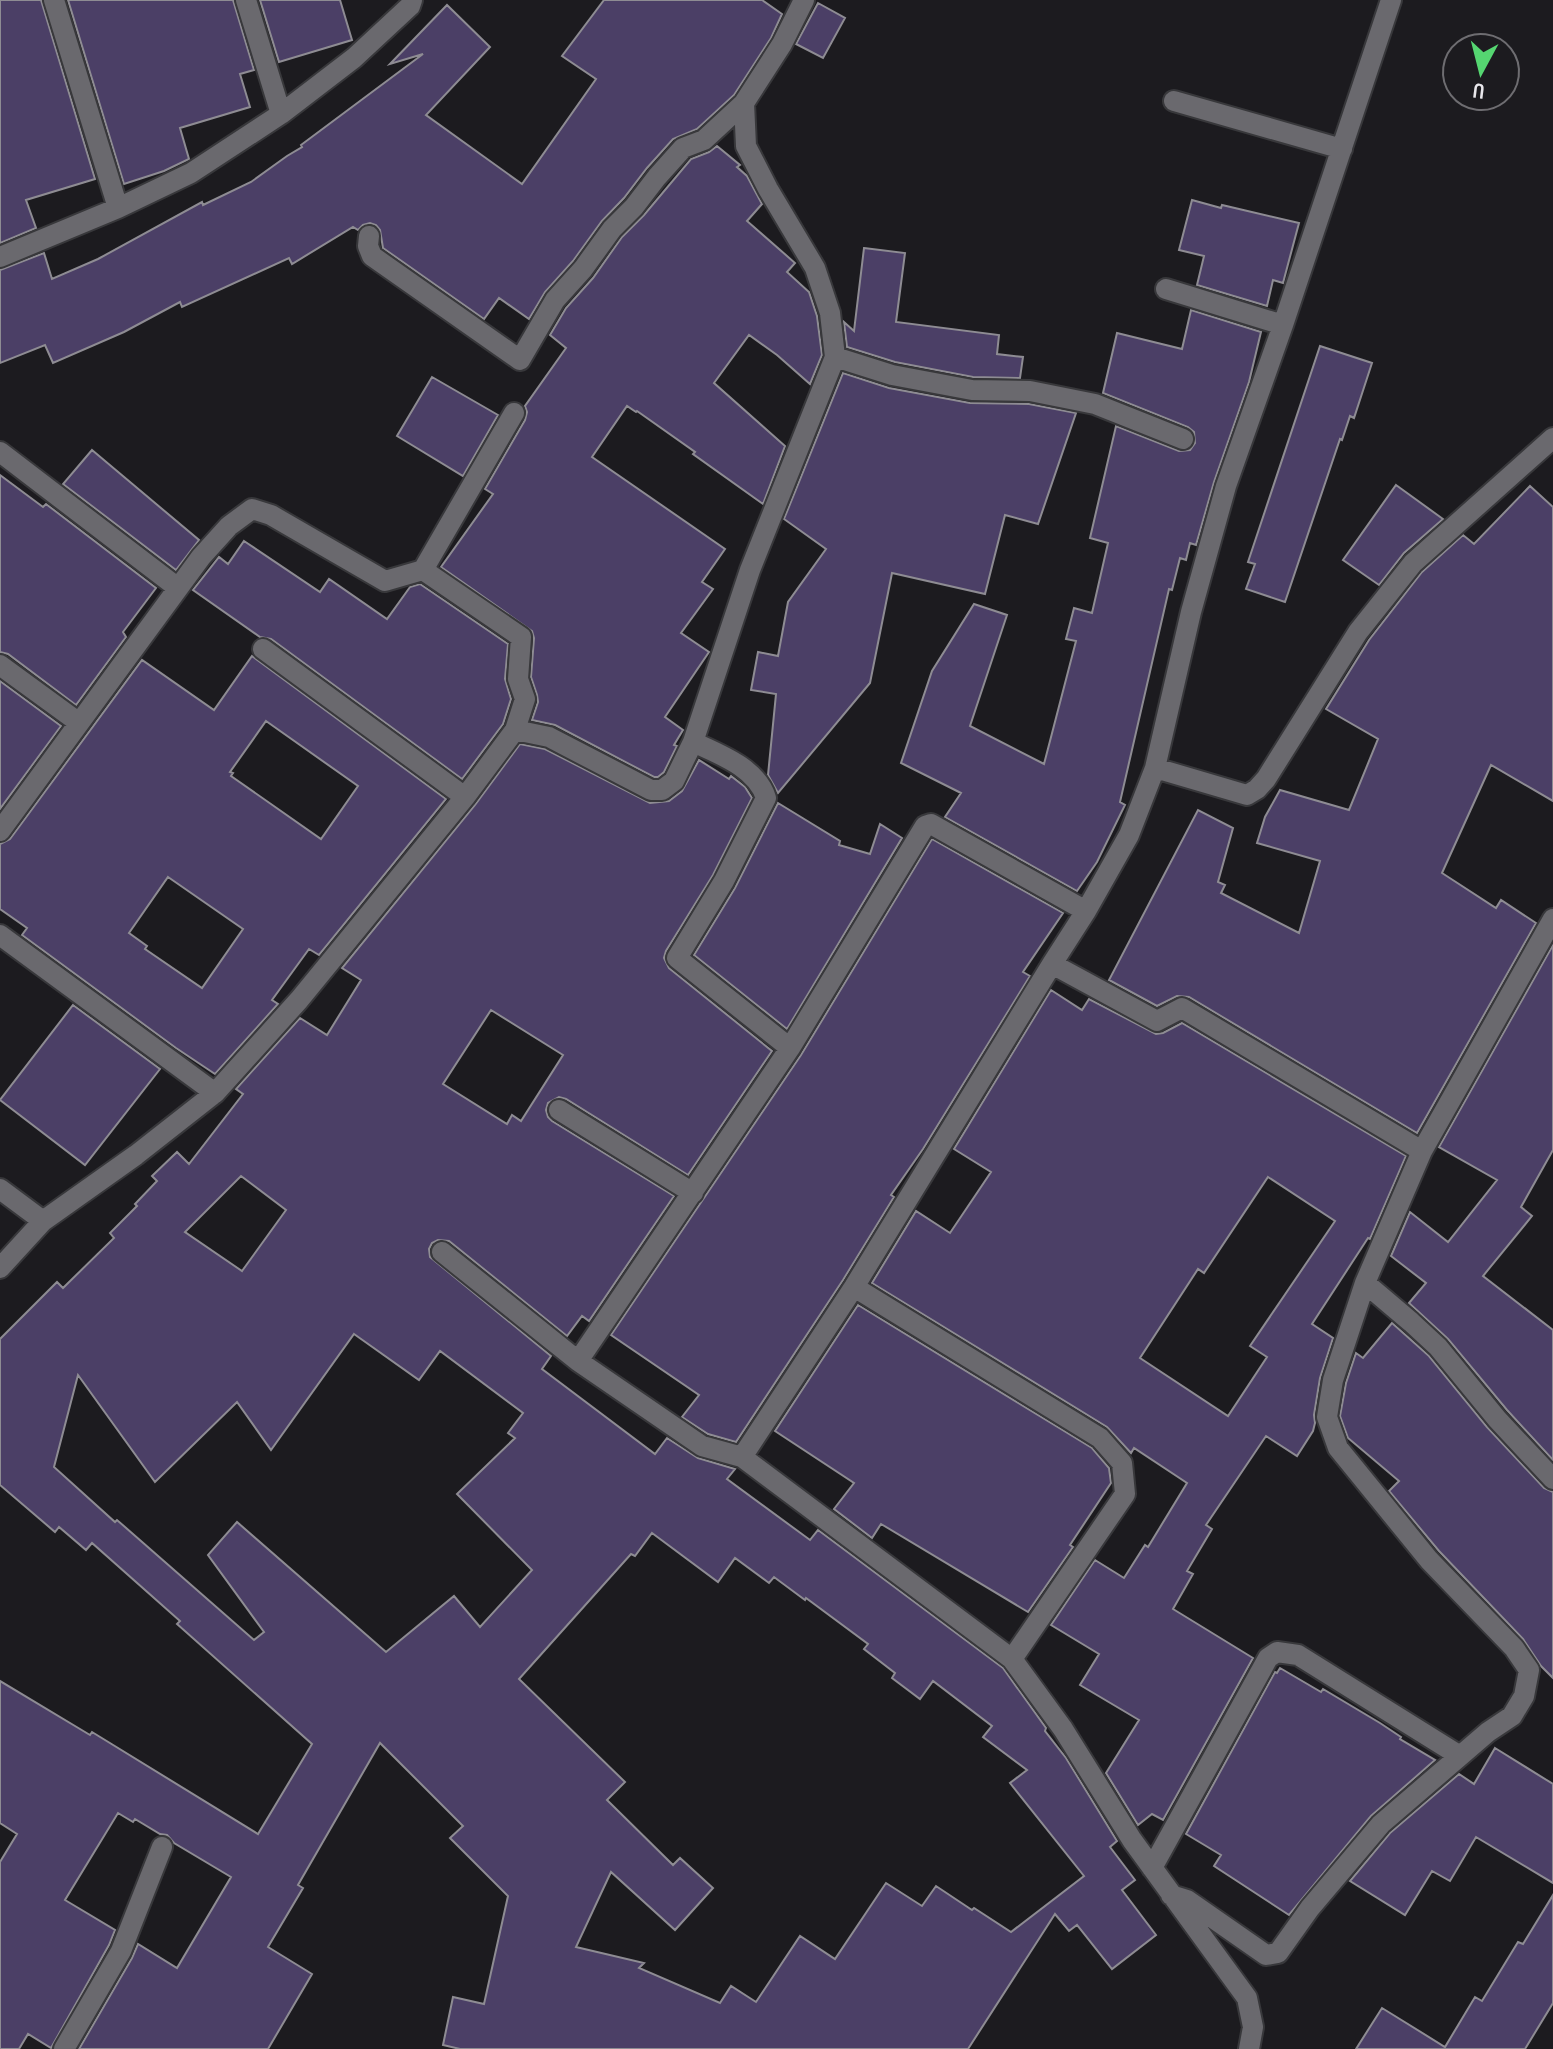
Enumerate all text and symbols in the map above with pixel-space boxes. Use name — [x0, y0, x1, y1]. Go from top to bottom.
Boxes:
north arrow — [1441, 32, 1521, 112]
text: U — [1471, 76, 1486, 104]

